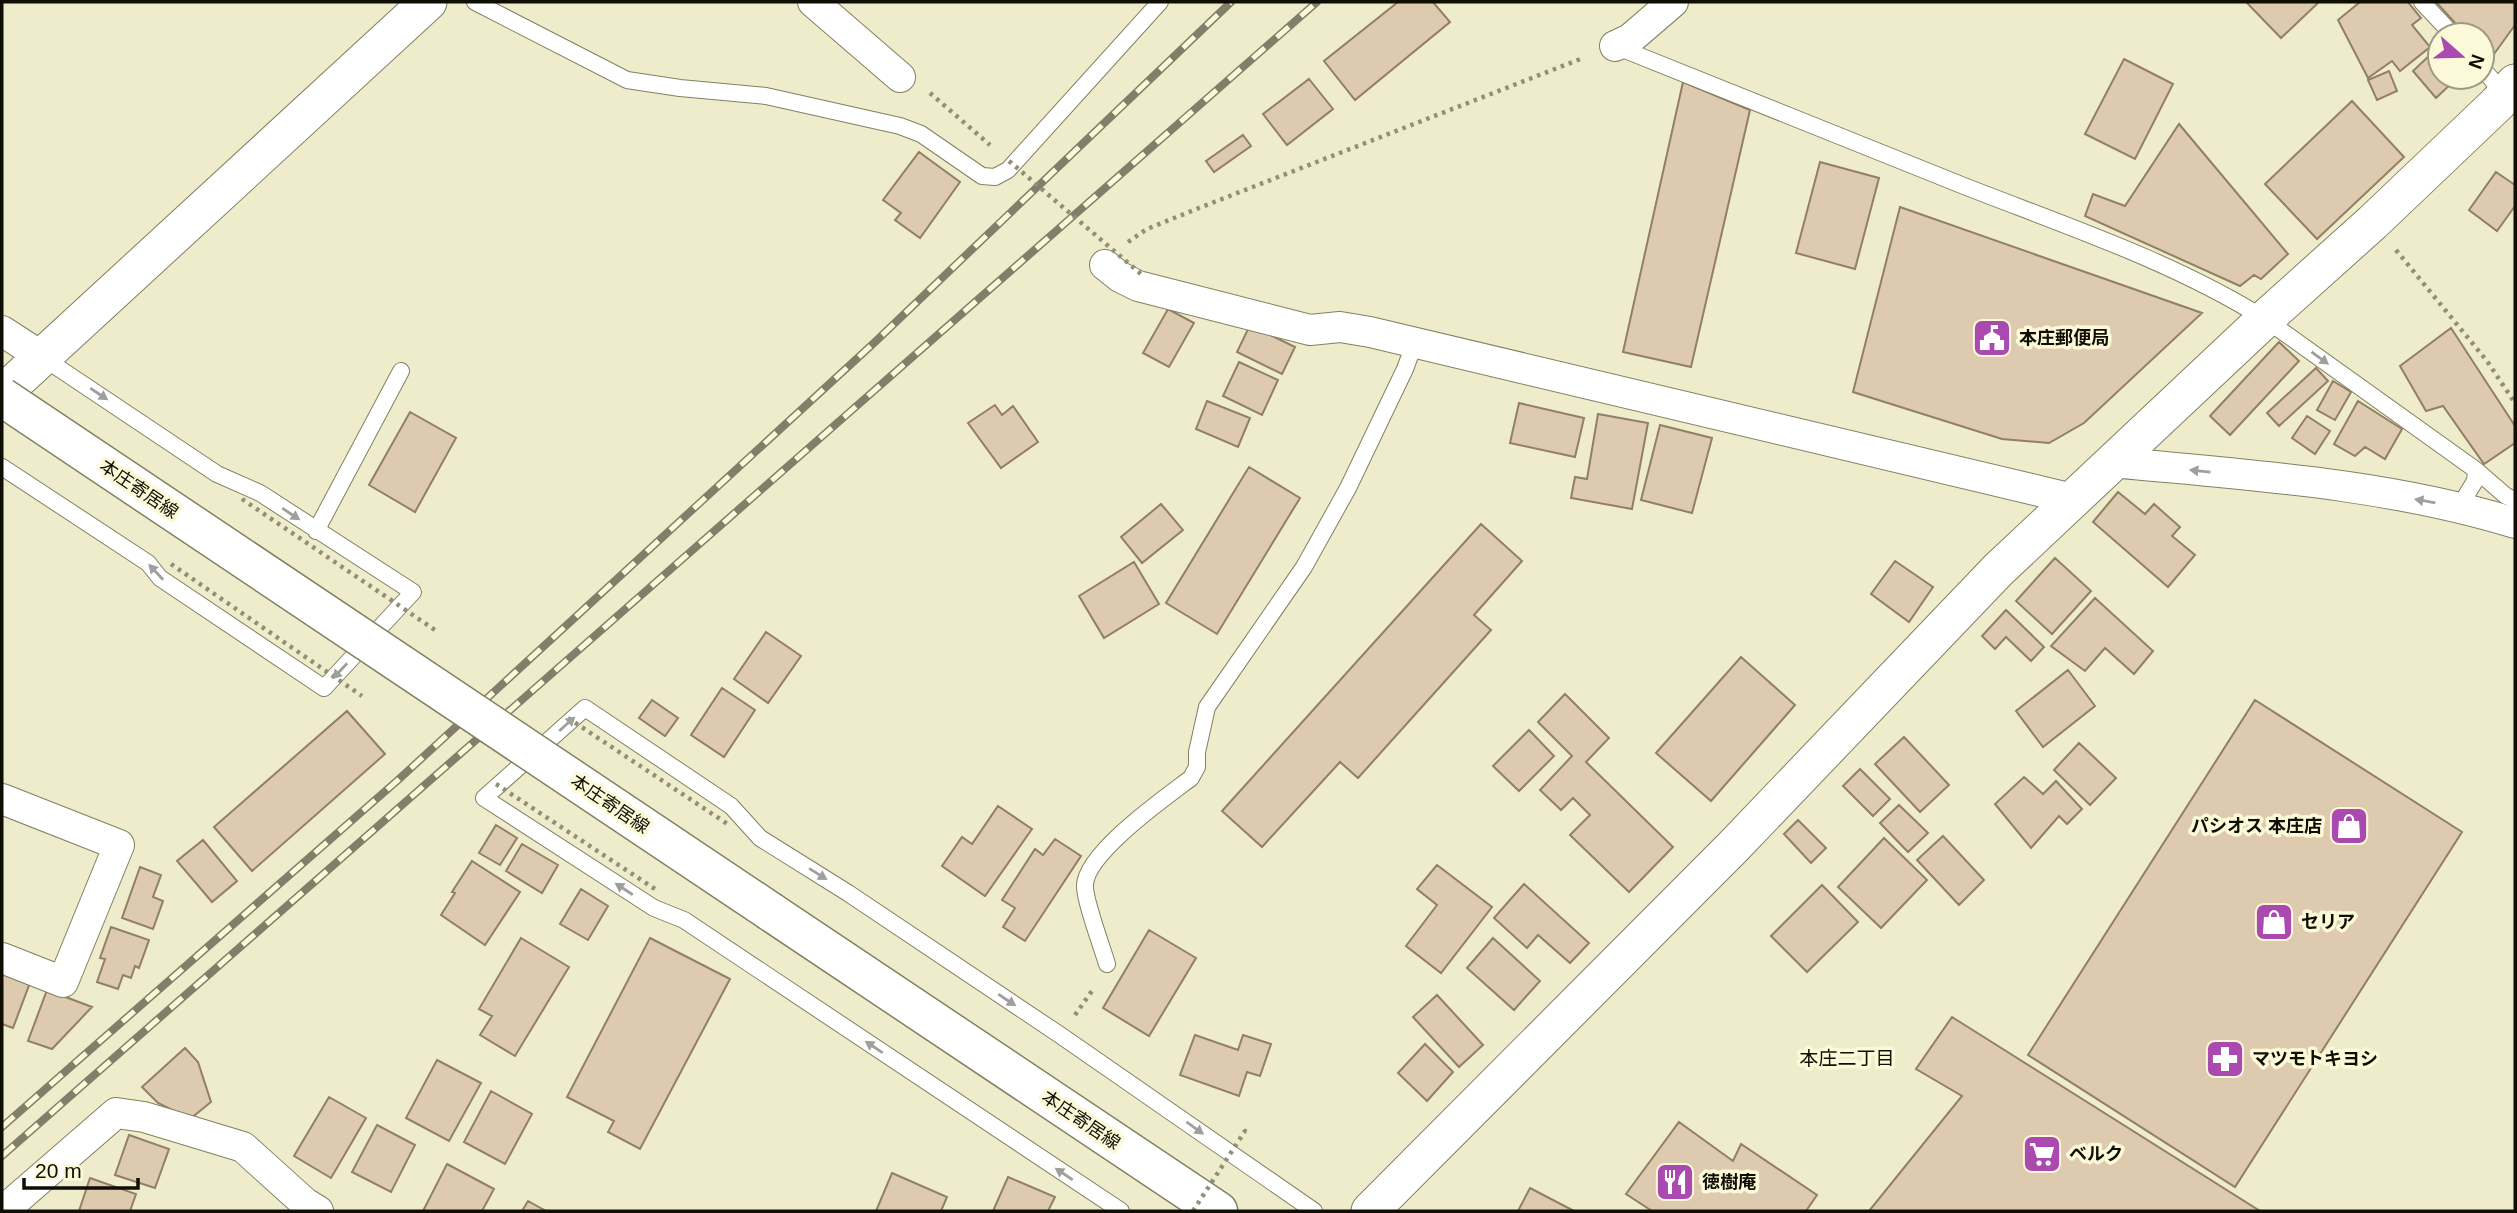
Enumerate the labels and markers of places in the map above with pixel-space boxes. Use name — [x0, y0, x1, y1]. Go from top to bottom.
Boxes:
public building icon: 本庄郵便局 — [1971, 317, 2013, 359]
place label: 本庄郵便局 — [2019, 328, 2109, 348]
shop icon: パシオス 本庄店 — [2328, 805, 2370, 847]
place label: パシオス 本庄店 — [2191, 816, 2322, 836]
shop icon: セリア — [2253, 901, 2295, 943]
place label: セリア — [2301, 912, 2355, 932]
pharmacy icon: マツモトキヨシ — [2204, 1038, 2246, 1080]
place label: マツモトキヨシ — [2252, 1049, 2378, 1069]
supermarket icon: ベルク — [2021, 1133, 2063, 1175]
place label: ベルク — [2069, 1144, 2123, 1164]
restaurant icon: 徳樹庵 — [1654, 1161, 1696, 1203]
place label: 徳樹庵 — [1702, 1172, 1756, 1192]

